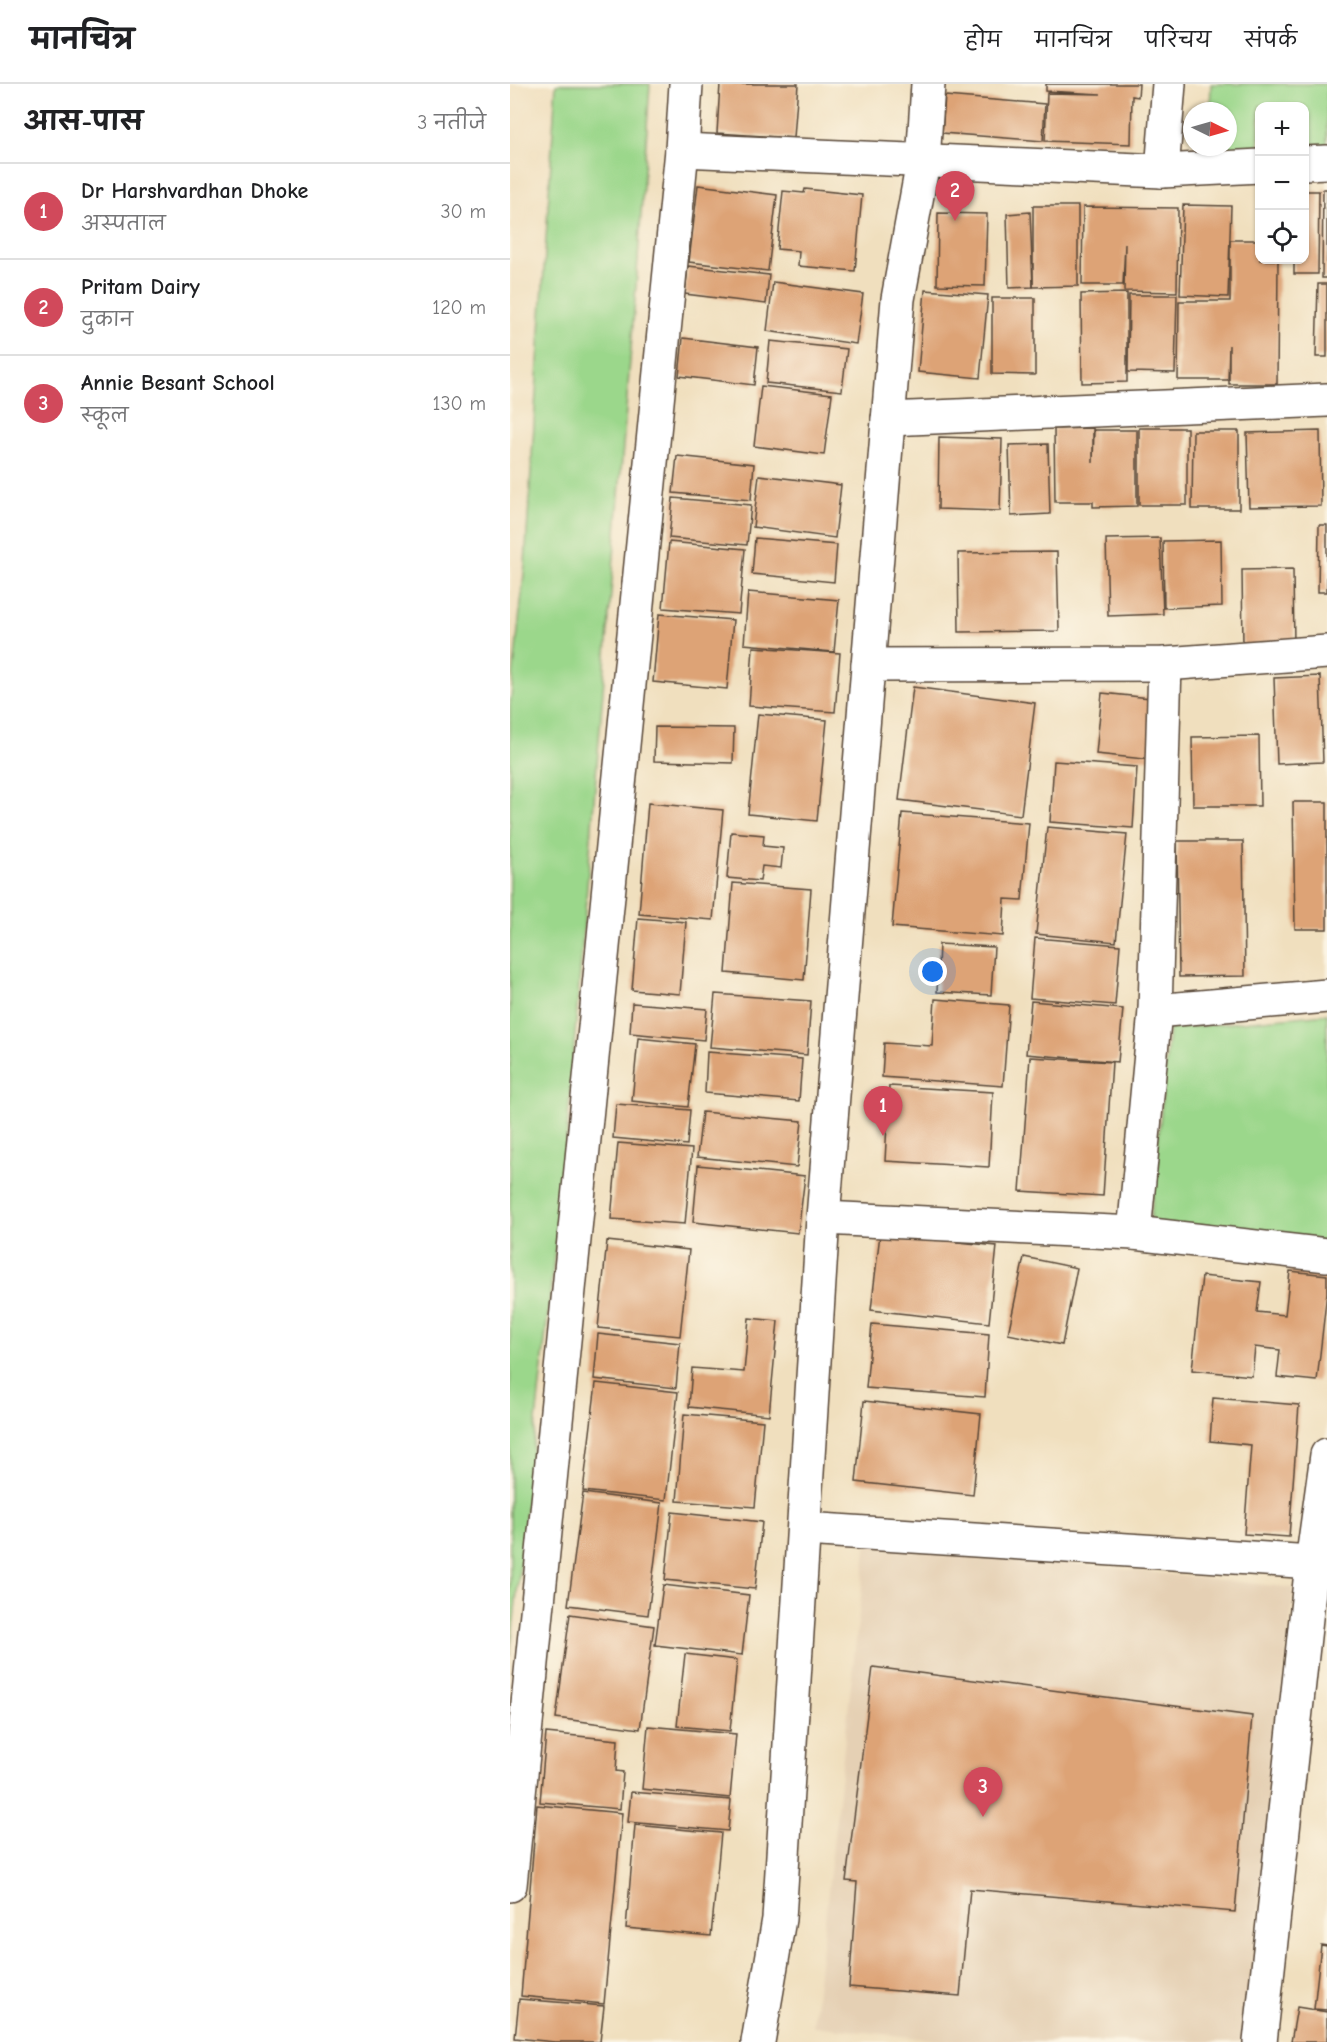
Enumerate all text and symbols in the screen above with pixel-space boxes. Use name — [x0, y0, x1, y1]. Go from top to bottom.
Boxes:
text: मानचित्र — [30, 24, 134, 56]
text: होम — [965, 28, 1002, 52]
text: मानचित्र — [1035, 28, 1112, 52]
text: परिचय — [1145, 28, 1211, 52]
text: संपर्क — [1244, 28, 1297, 52]
north arrow — [1183, 102, 1237, 156]
map controls — [1255, 102, 1309, 264]
button: + — [1255, 102, 1309, 156]
text: आस-पास — [24, 107, 143, 137]
text: 3 नतीजे — [417, 111, 486, 134]
button: − — [1255, 156, 1309, 210]
pin: 2 — [936, 172, 974, 221]
text: Dr Harshvardhan Dhoke — [81, 178, 308, 204]
text: 1 — [40, 200, 47, 223]
text: 30 m — [440, 200, 486, 223]
button: locate — [1255, 210, 1309, 264]
text: अस्पताल — [81, 212, 166, 235]
text: Pritam Dairy — [81, 274, 200, 300]
text: 2 — [39, 296, 48, 319]
text: 120 m — [432, 296, 486, 319]
text: दुकान — [81, 308, 133, 331]
text: Annie Besant School — [81, 370, 275, 396]
text: 3 — [39, 392, 48, 415]
text: 130 m — [433, 392, 486, 415]
text: स्कूल — [81, 404, 129, 427]
your location — [918, 957, 947, 986]
pin: 1 — [864, 1086, 902, 1136]
pin: 3 — [964, 1768, 1002, 1817]

